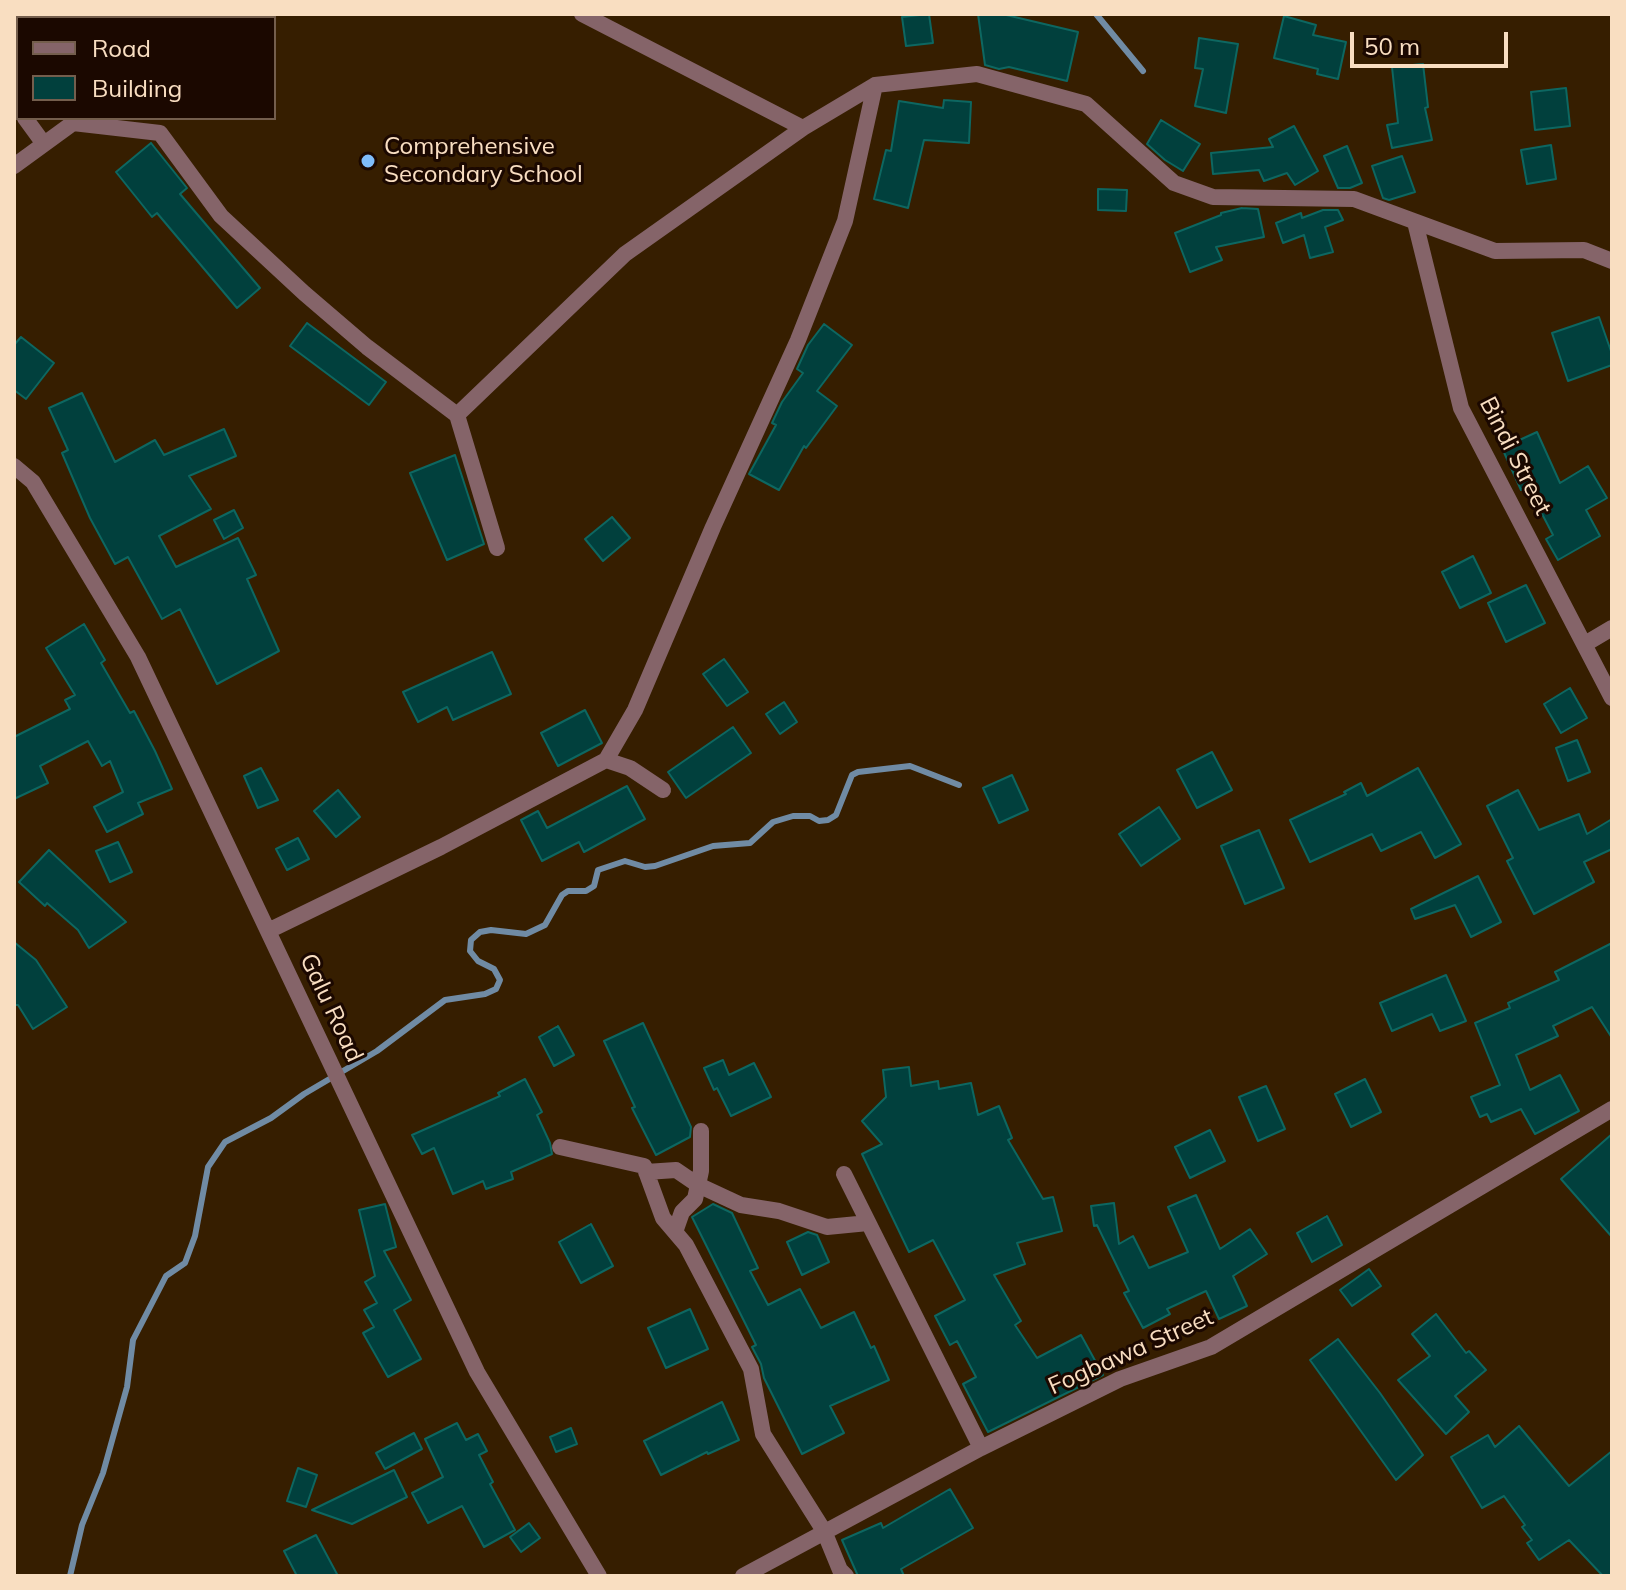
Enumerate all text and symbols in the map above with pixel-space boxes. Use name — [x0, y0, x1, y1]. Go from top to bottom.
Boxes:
legend — [16, 16, 276, 120]
scale bar — [1354, 16, 1512, 66]
text: 50 m — [1364, 31, 1420, 61]
text: Road — [92, 33, 151, 63]
text: Building — [92, 73, 182, 103]
place label: Comprehensive Secondary School — [384, 133, 583, 189]
marker: Comprehensive Secondary School — [359, 152, 377, 170]
street label: Bindi Street — [1473, 392, 1557, 520]
street label: Galu Road — [293, 949, 369, 1067]
street label: Fogbawa Street — [1044, 1303, 1218, 1401]

